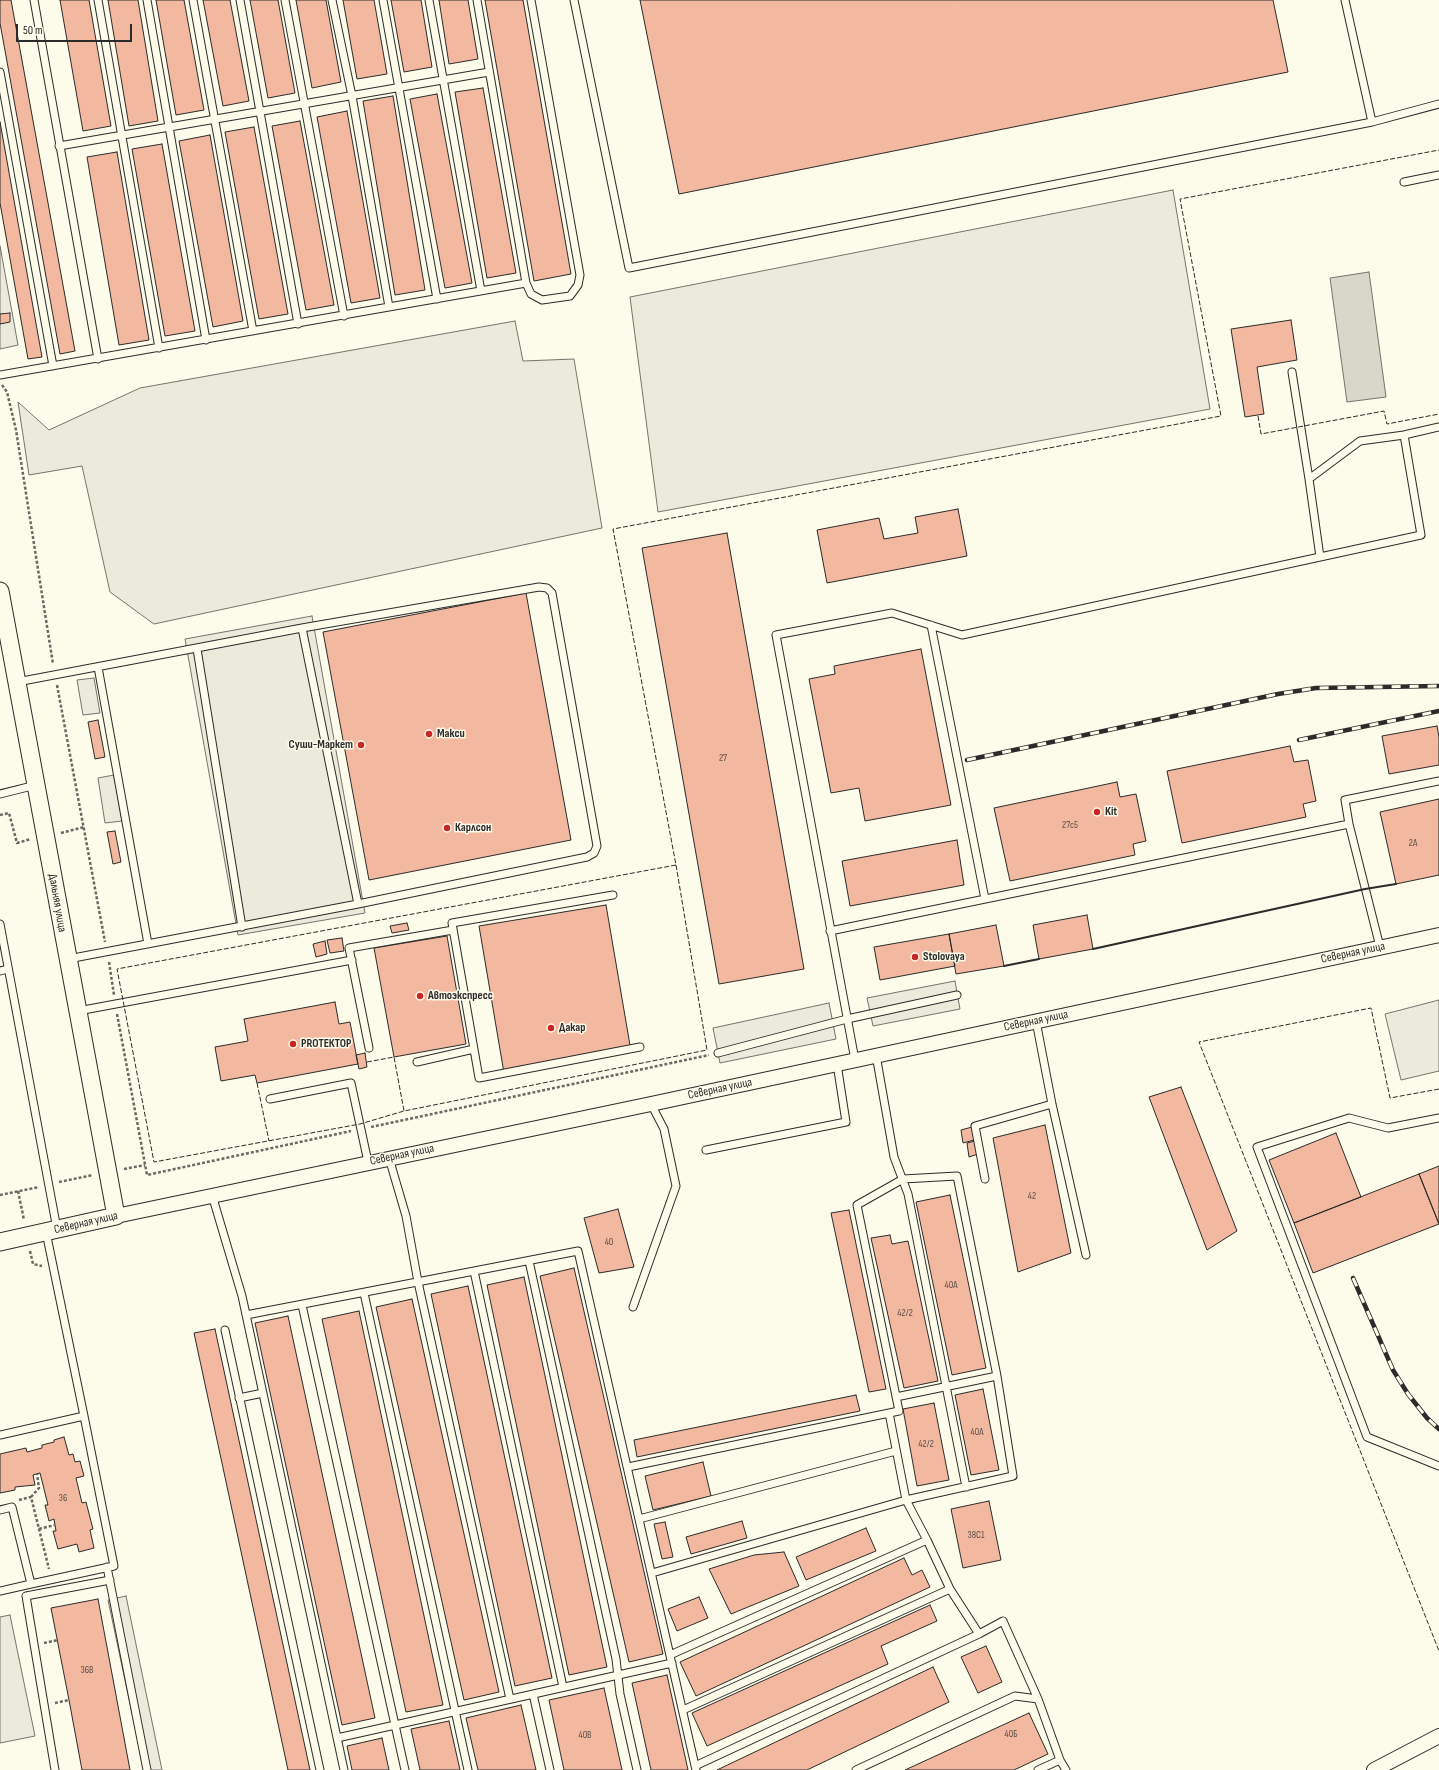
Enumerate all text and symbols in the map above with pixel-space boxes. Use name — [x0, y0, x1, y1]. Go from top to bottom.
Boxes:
scale bar — [18, 16, 134, 42]
text: 50 m — [23, 23, 43, 38]
place label: Макси — [437, 727, 465, 741]
marker: Макси — [424, 729, 434, 739]
place label: Суши-Маркет — [288, 738, 353, 752]
marker: Суши-Маркет — [356, 740, 366, 750]
house number: 27 — [719, 752, 727, 764]
place label: Kit — [1105, 805, 1117, 819]
marker: Kit — [1092, 807, 1102, 817]
house number: 27с5 — [1062, 819, 1078, 831]
place label: Карлсон — [455, 821, 491, 835]
marker: Карлсон — [442, 823, 452, 833]
house number: 2А — [1409, 837, 1417, 849]
street label: Дальняя улица — [45, 873, 69, 933]
street label: Северная улица — [1320, 939, 1386, 967]
place label: Stolovaya — [923, 950, 965, 964]
marker: Stolovaya — [910, 952, 920, 962]
place label: Автоэкспресс — [428, 989, 493, 1003]
marker: Автоэкспресс — [415, 991, 425, 1001]
street label: Северная улица — [1003, 1007, 1069, 1035]
place label: Дакар — [559, 1021, 585, 1035]
marker: Дакар — [546, 1023, 556, 1033]
place label: PROТЕКТОР — [301, 1037, 351, 1051]
marker: PROТЕКТОР — [288, 1039, 298, 1049]
street label: Северная улица — [687, 1075, 753, 1103]
street label: Северная улица — [369, 1141, 435, 1169]
house number: 42 — [1028, 1190, 1036, 1202]
street label: Северная улица — [53, 1209, 119, 1237]
house number: 40 — [605, 1236, 613, 1248]
house number: 40А — [945, 1279, 957, 1291]
house number: 42/2 — [897, 1307, 913, 1319]
house number: 40А — [971, 1426, 983, 1438]
house number: 42/2 — [918, 1438, 934, 1450]
house number: 36 — [59, 1492, 67, 1504]
house number: 38С1 — [968, 1529, 984, 1541]
house number: 36B — [80, 1664, 94, 1676]
house number: 40Б — [1004, 1728, 1018, 1740]
house number: 40В — [578, 1729, 592, 1741]

